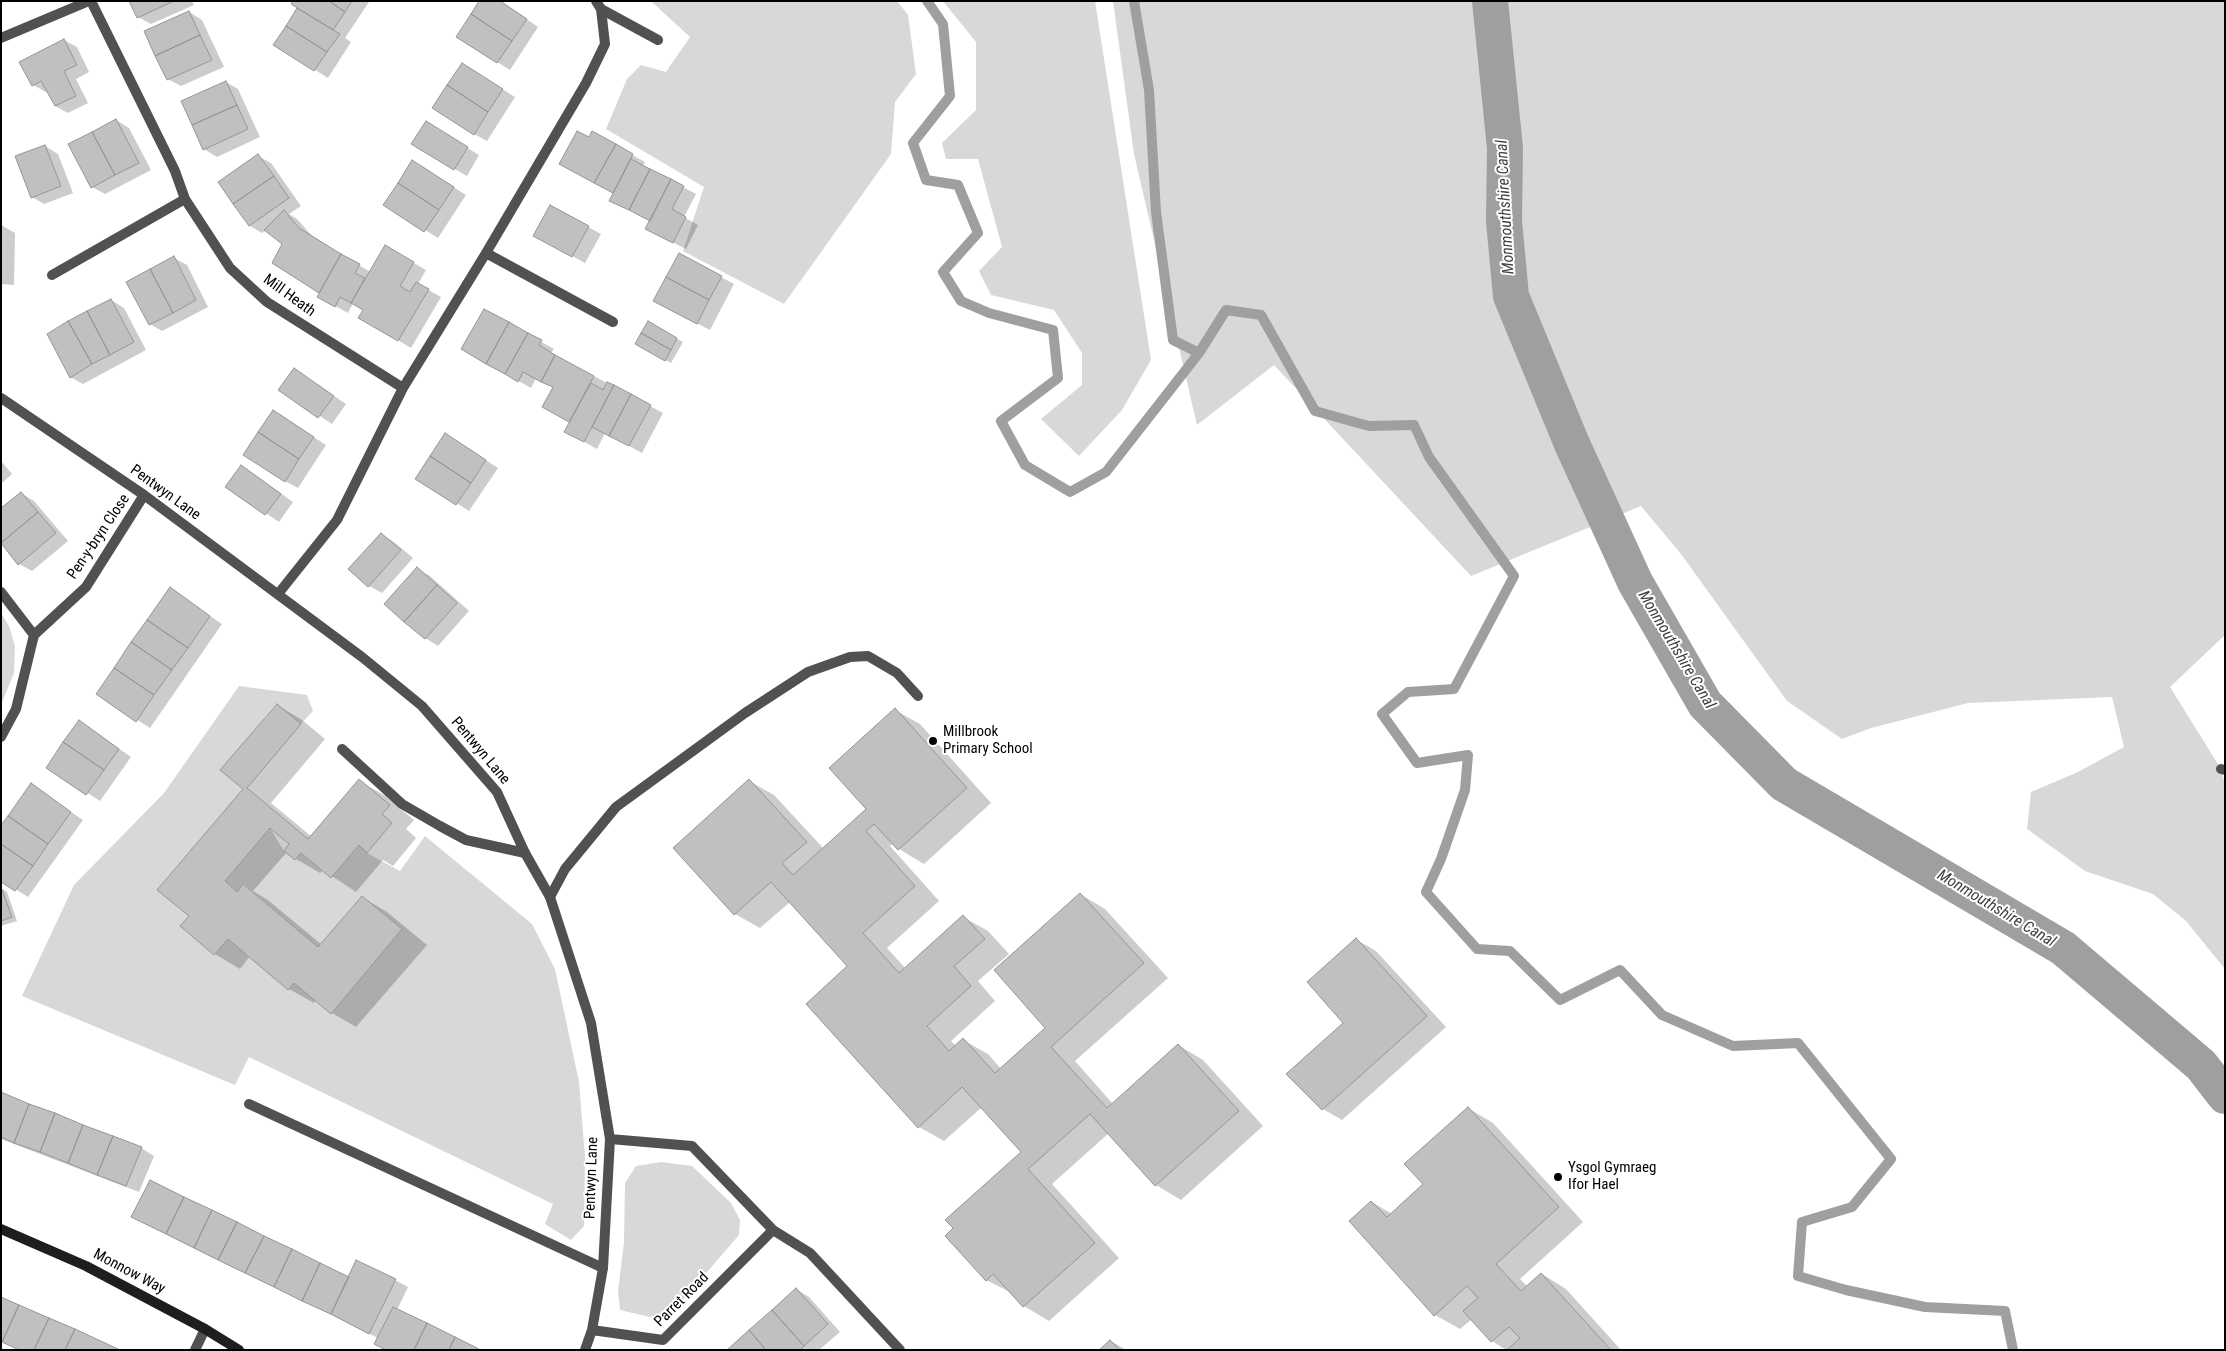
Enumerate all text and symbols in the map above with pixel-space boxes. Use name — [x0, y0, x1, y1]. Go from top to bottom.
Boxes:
water label: Monmouthshire Canal — [1493, 139, 1519, 275]
street label: Mill Heath — [259, 271, 319, 321]
street label: Pentwyn Lane — [126, 462, 204, 524]
street label: Pen-y-bryn Close — [64, 491, 134, 583]
water label: Monmouthshire Canal — [1633, 587, 1719, 713]
street label: Pentwyn Lane — [447, 714, 513, 788]
place label: Millbrook Primary School — [943, 723, 1033, 758]
marker: Millbrook Primary School — [927, 735, 939, 747]
water label: Monmouthshire Canal — [1933, 866, 2059, 952]
street label: Pentwyn Lane — [582, 1137, 602, 1219]
place label: Ysgol Gymraeg Ifor Hael — [1568, 1159, 1656, 1194]
marker: Ysgol Gymraeg Ifor Hael — [1552, 1171, 1564, 1183]
street label: Monnow Way — [90, 1246, 168, 1298]
street label: Parret Road — [651, 1269, 713, 1331]

